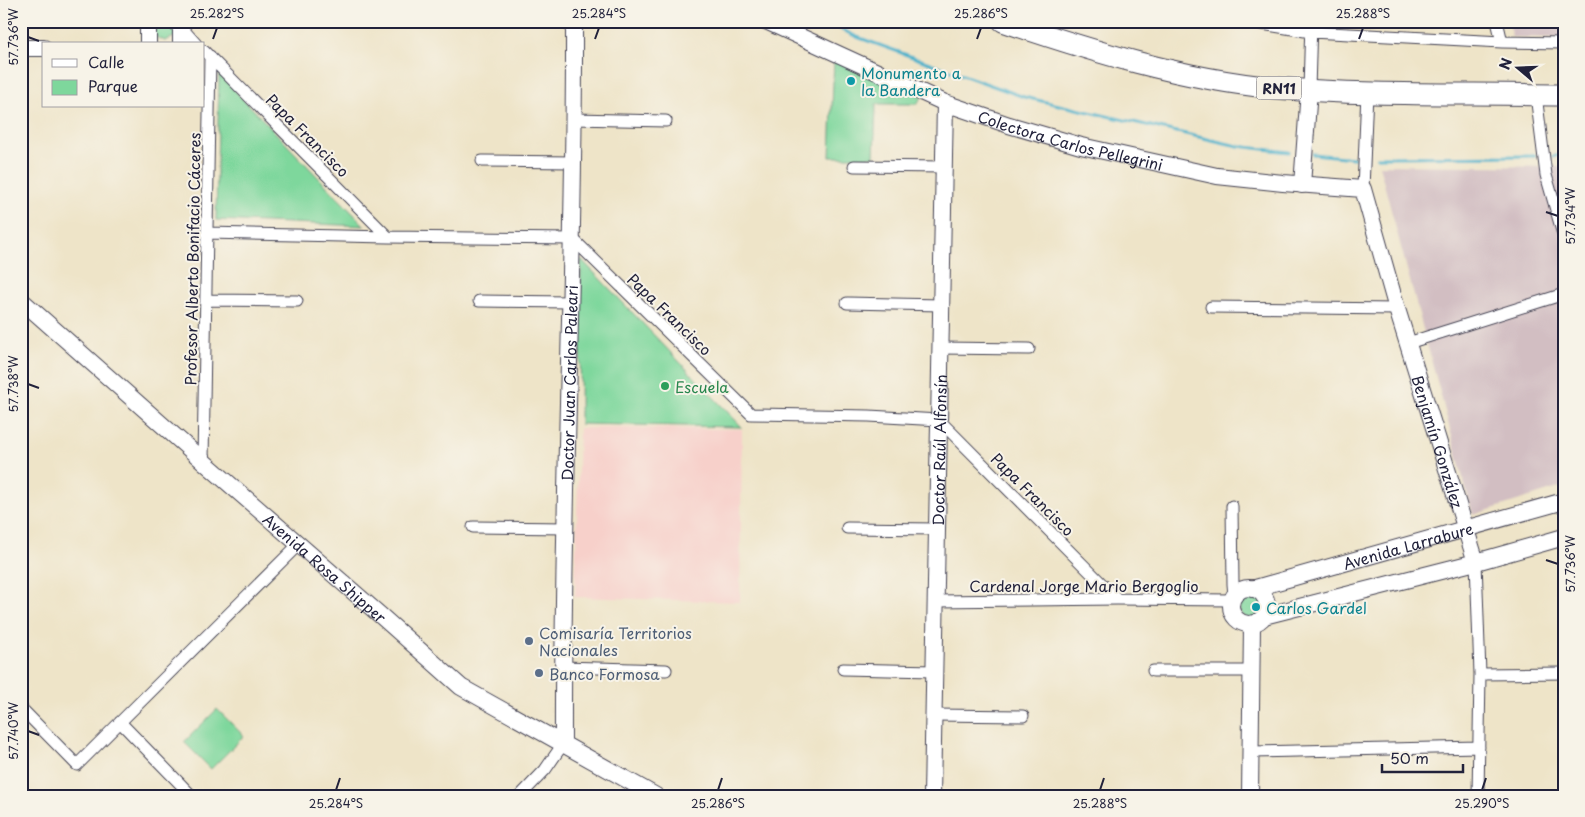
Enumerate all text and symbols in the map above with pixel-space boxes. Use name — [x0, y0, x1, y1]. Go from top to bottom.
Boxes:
text: 25.282°S — [190, 4, 244, 22]
text: 25.284°S — [572, 4, 626, 22]
text: 25.286°S — [954, 4, 1008, 22]
text: 25.288°S — [1336, 4, 1390, 22]
text: 57.736°W — [4, 8, 22, 66]
legend — [42, 42, 205, 108]
north arrow — [1492, 42, 1542, 92]
text: Calle — [88, 50, 125, 73]
text: N — [1494, 55, 1517, 72]
place label: Monumento a la Bandera — [861, 61, 962, 101]
text: Parque — [88, 74, 138, 97]
marker: Monumento a la Bandera — [845, 75, 857, 87]
road number: RN11 — [1256, 76, 1302, 100]
street label: Papa Francisco — [261, 88, 355, 182]
street label: Colectora Carlos Pellegrini — [975, 104, 1165, 175]
street label: Profesor Alberto Bonifacio Cáceres — [178, 132, 206, 386]
text: 57.734°W — [1561, 187, 1579, 245]
street label: Papa Francisco — [623, 268, 717, 360]
street label: Doctor Juan Carlos Paleari — [555, 285, 582, 481]
text: 57.738°W — [4, 355, 22, 413]
street label: Benjamín González — [1407, 372, 1470, 511]
street label: Doctor Raúl Alfonsín — [926, 374, 951, 526]
place label: Escuela — [675, 375, 729, 398]
marker: Escuela — [659, 380, 671, 392]
street label: Papa Francisco — [986, 447, 1080, 541]
street label: Avenida Rosa Shipper — [259, 507, 392, 627]
street label: Avenida Larrabure — [1340, 516, 1476, 574]
text: 57.736°W — [1561, 535, 1579, 593]
street label: Cardenal Jorge Mario Bergoglio — [969, 574, 1199, 597]
place label: Carlos Gardel — [1266, 596, 1367, 619]
marker: Carlos Gardel — [1250, 601, 1262, 613]
place label: Comisaría Territorios Nacionales — [539, 621, 692, 661]
marker: Comisaría Territorios Nacionales — [523, 635, 535, 647]
place label: Banco Formosa — [549, 662, 660, 685]
marker: Banco Formosa — [533, 667, 545, 679]
text: 57.740°W — [4, 701, 22, 760]
scale bar — [1382, 742, 1464, 774]
text: 50 m — [1390, 746, 1429, 769]
text: 25.284°S — [309, 794, 363, 812]
text: 25.286°S — [691, 794, 745, 812]
text: 25.288°S — [1073, 794, 1127, 812]
text: 25.290°S — [1455, 794, 1509, 812]

